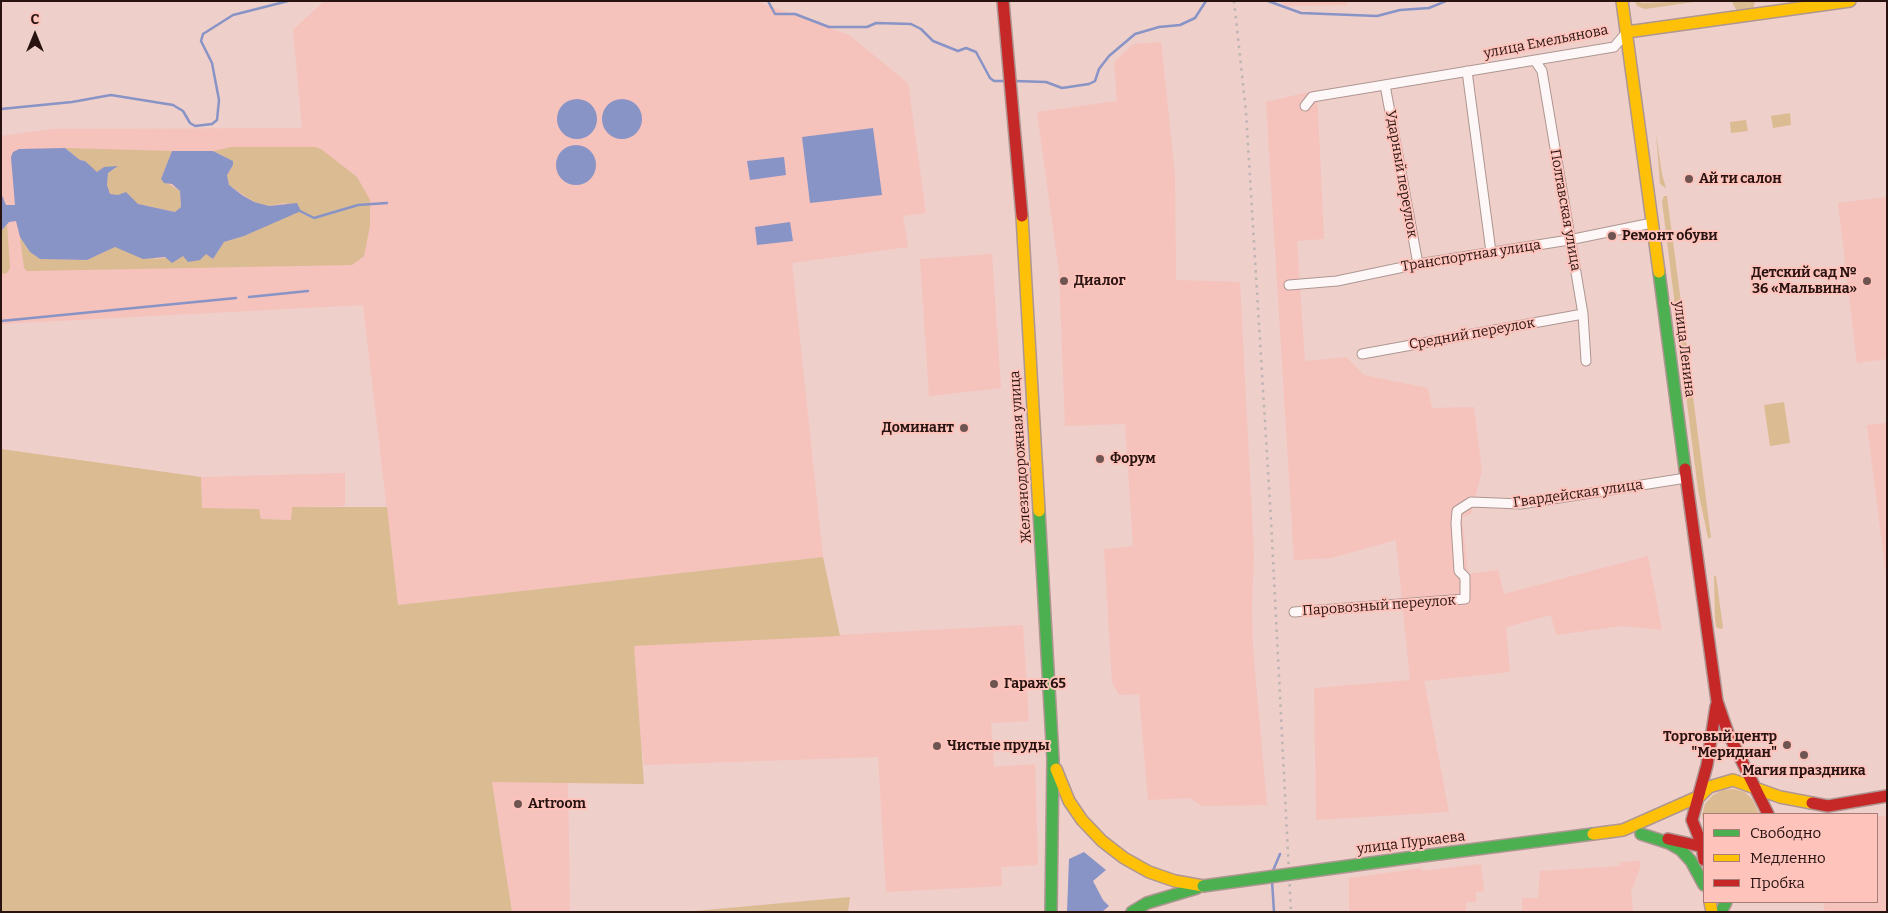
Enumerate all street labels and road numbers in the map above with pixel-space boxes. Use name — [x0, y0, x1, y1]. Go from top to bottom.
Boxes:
street label: улица Емельянова — [1482, 22, 1610, 62]
street label: Ударный переулок — [1382, 109, 1420, 239]
street label: Полтавская улица — [1546, 148, 1584, 272]
street label: Транспортная улица — [1400, 237, 1542, 275]
street label: улица Ленина — [1670, 300, 1698, 398]
street label: Средний переулок — [1408, 315, 1536, 353]
street label: Железнодорожная улица — [1007, 370, 1035, 544]
street label: Гвардейская улица — [1512, 477, 1644, 511]
street label: Паровозный переулок — [1302, 592, 1456, 620]
street label: улица Пуркаева — [1356, 828, 1466, 858]

